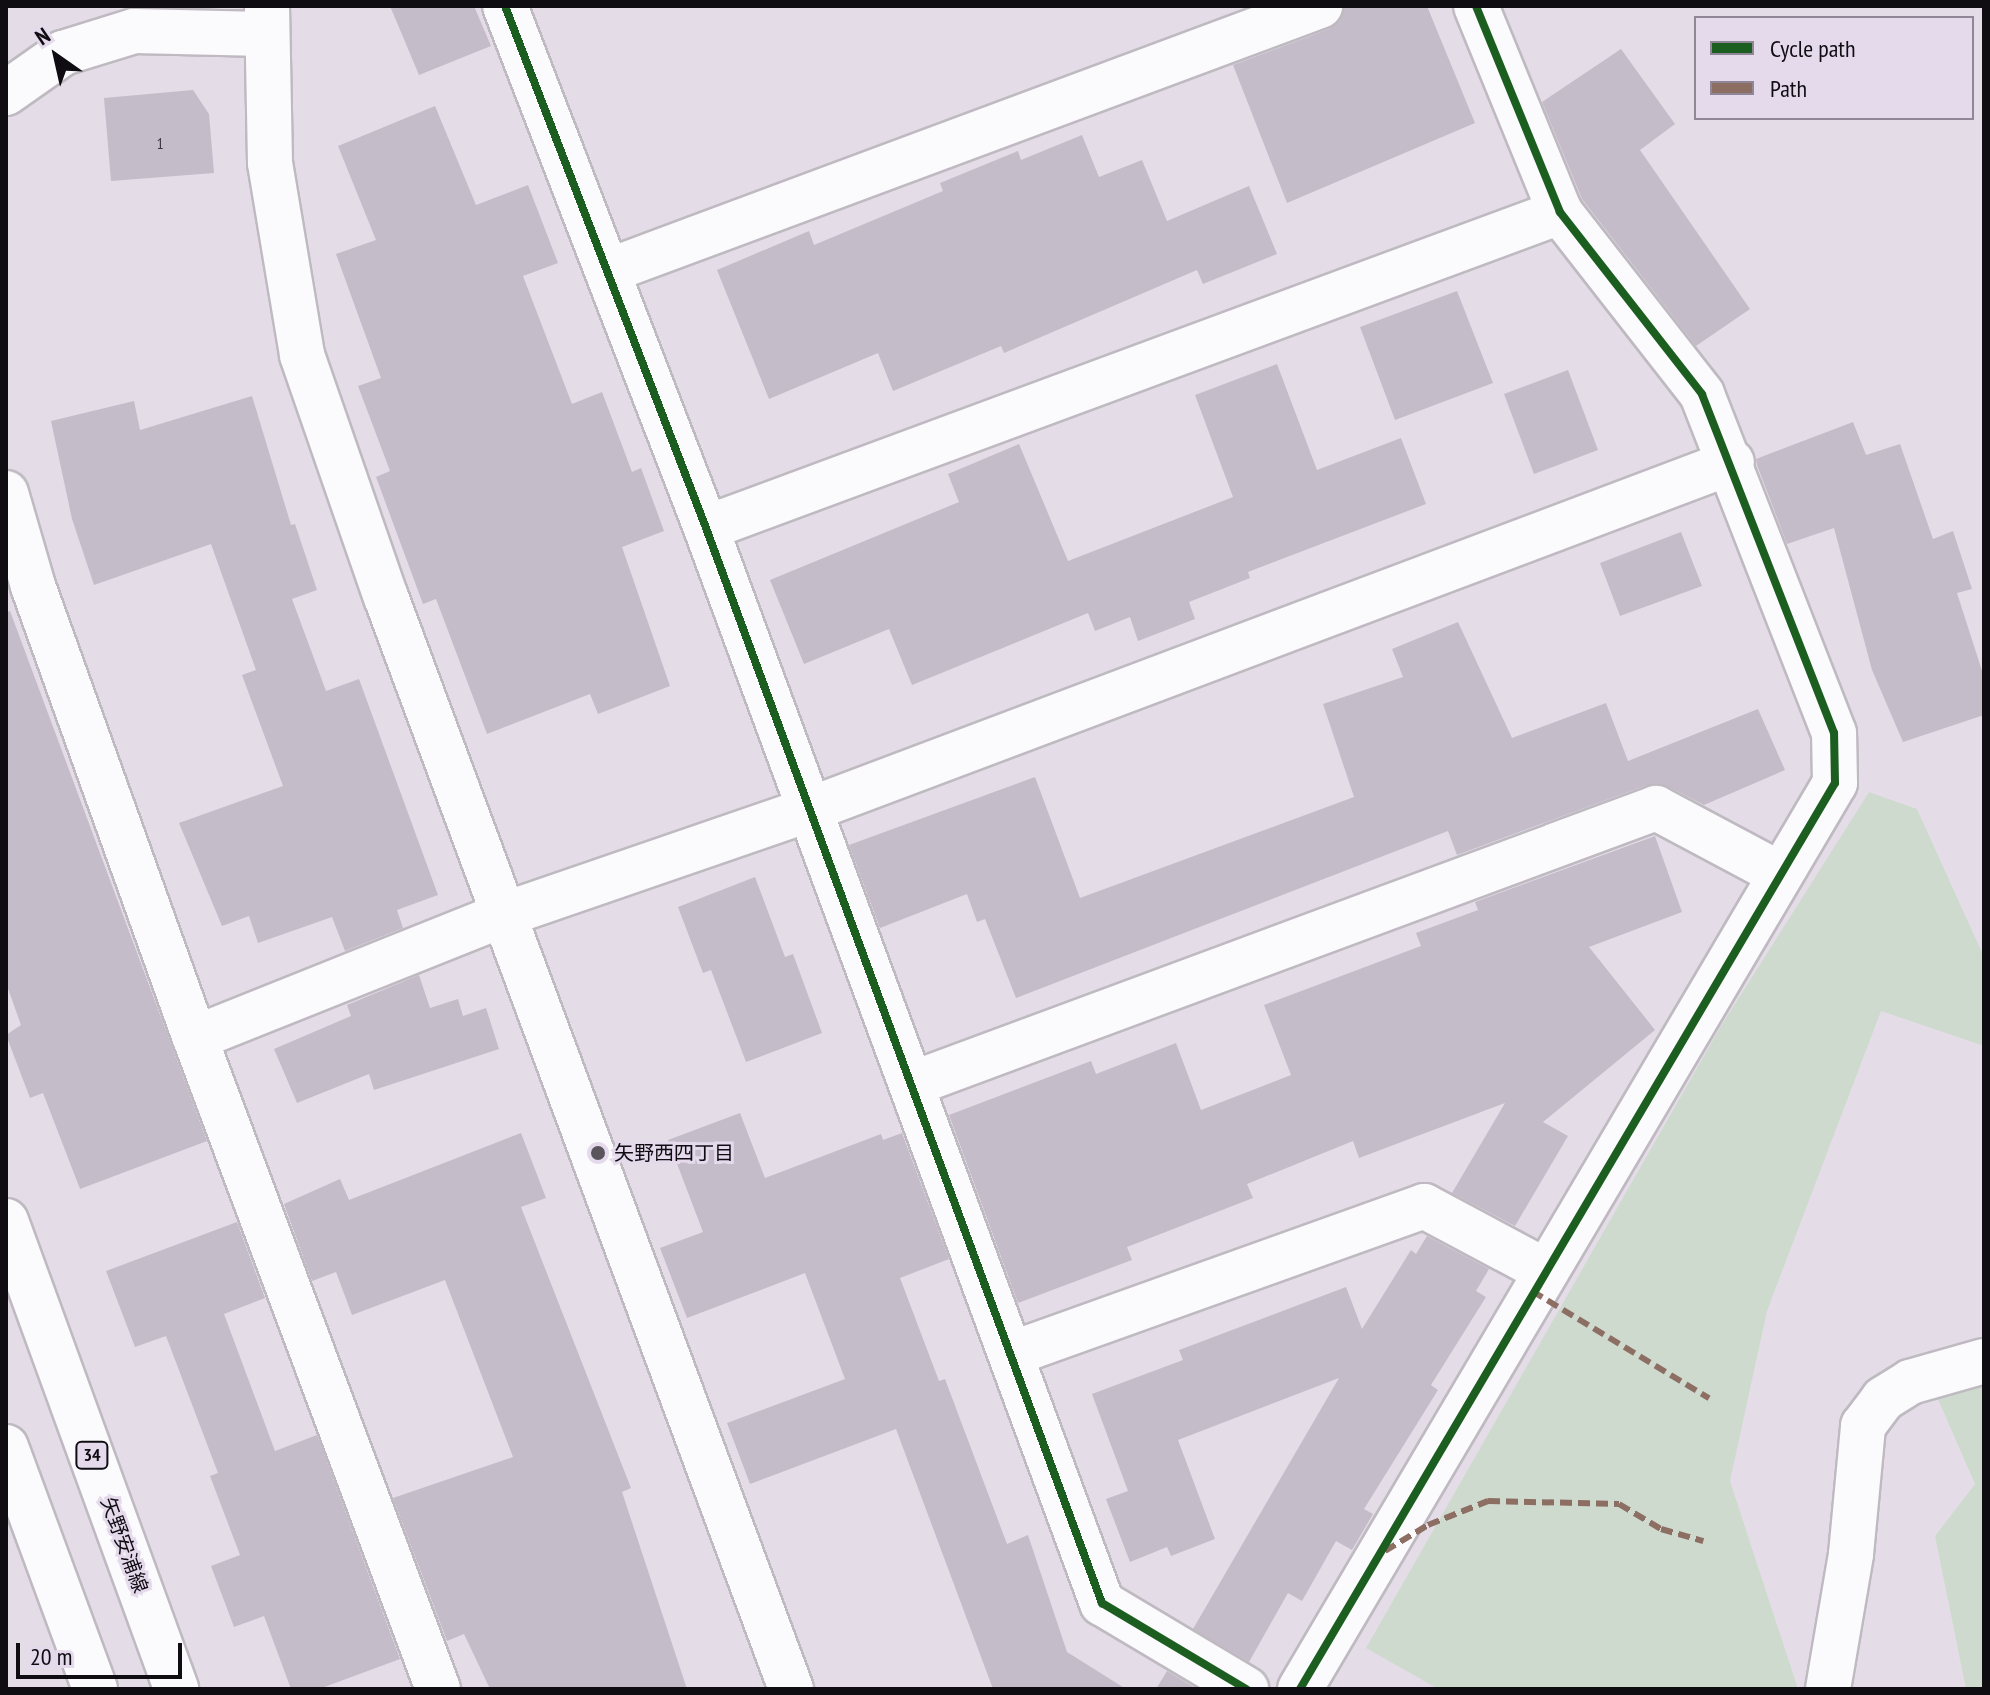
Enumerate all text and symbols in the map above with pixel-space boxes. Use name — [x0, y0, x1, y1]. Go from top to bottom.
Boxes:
north arrow — [16, 16, 96, 96]
legend — [1694, 16, 1974, 120]
text: N — [30, 21, 55, 51]
text: Cycle path — [1770, 33, 1856, 64]
text: Path — [1770, 73, 1807, 104]
house number: 1 — [156, 133, 164, 153]
place label: 矢野西四丁目 — [614, 1141, 734, 1165]
marker: 矢野西四丁目 — [589, 1144, 607, 1162]
road number: 34 — [74, 1441, 110, 1469]
street label: 矢野安浦線 — [96, 1494, 152, 1596]
scale bar — [20, 1627, 186, 1677]
text: 20 m — [30, 1641, 72, 1672]

